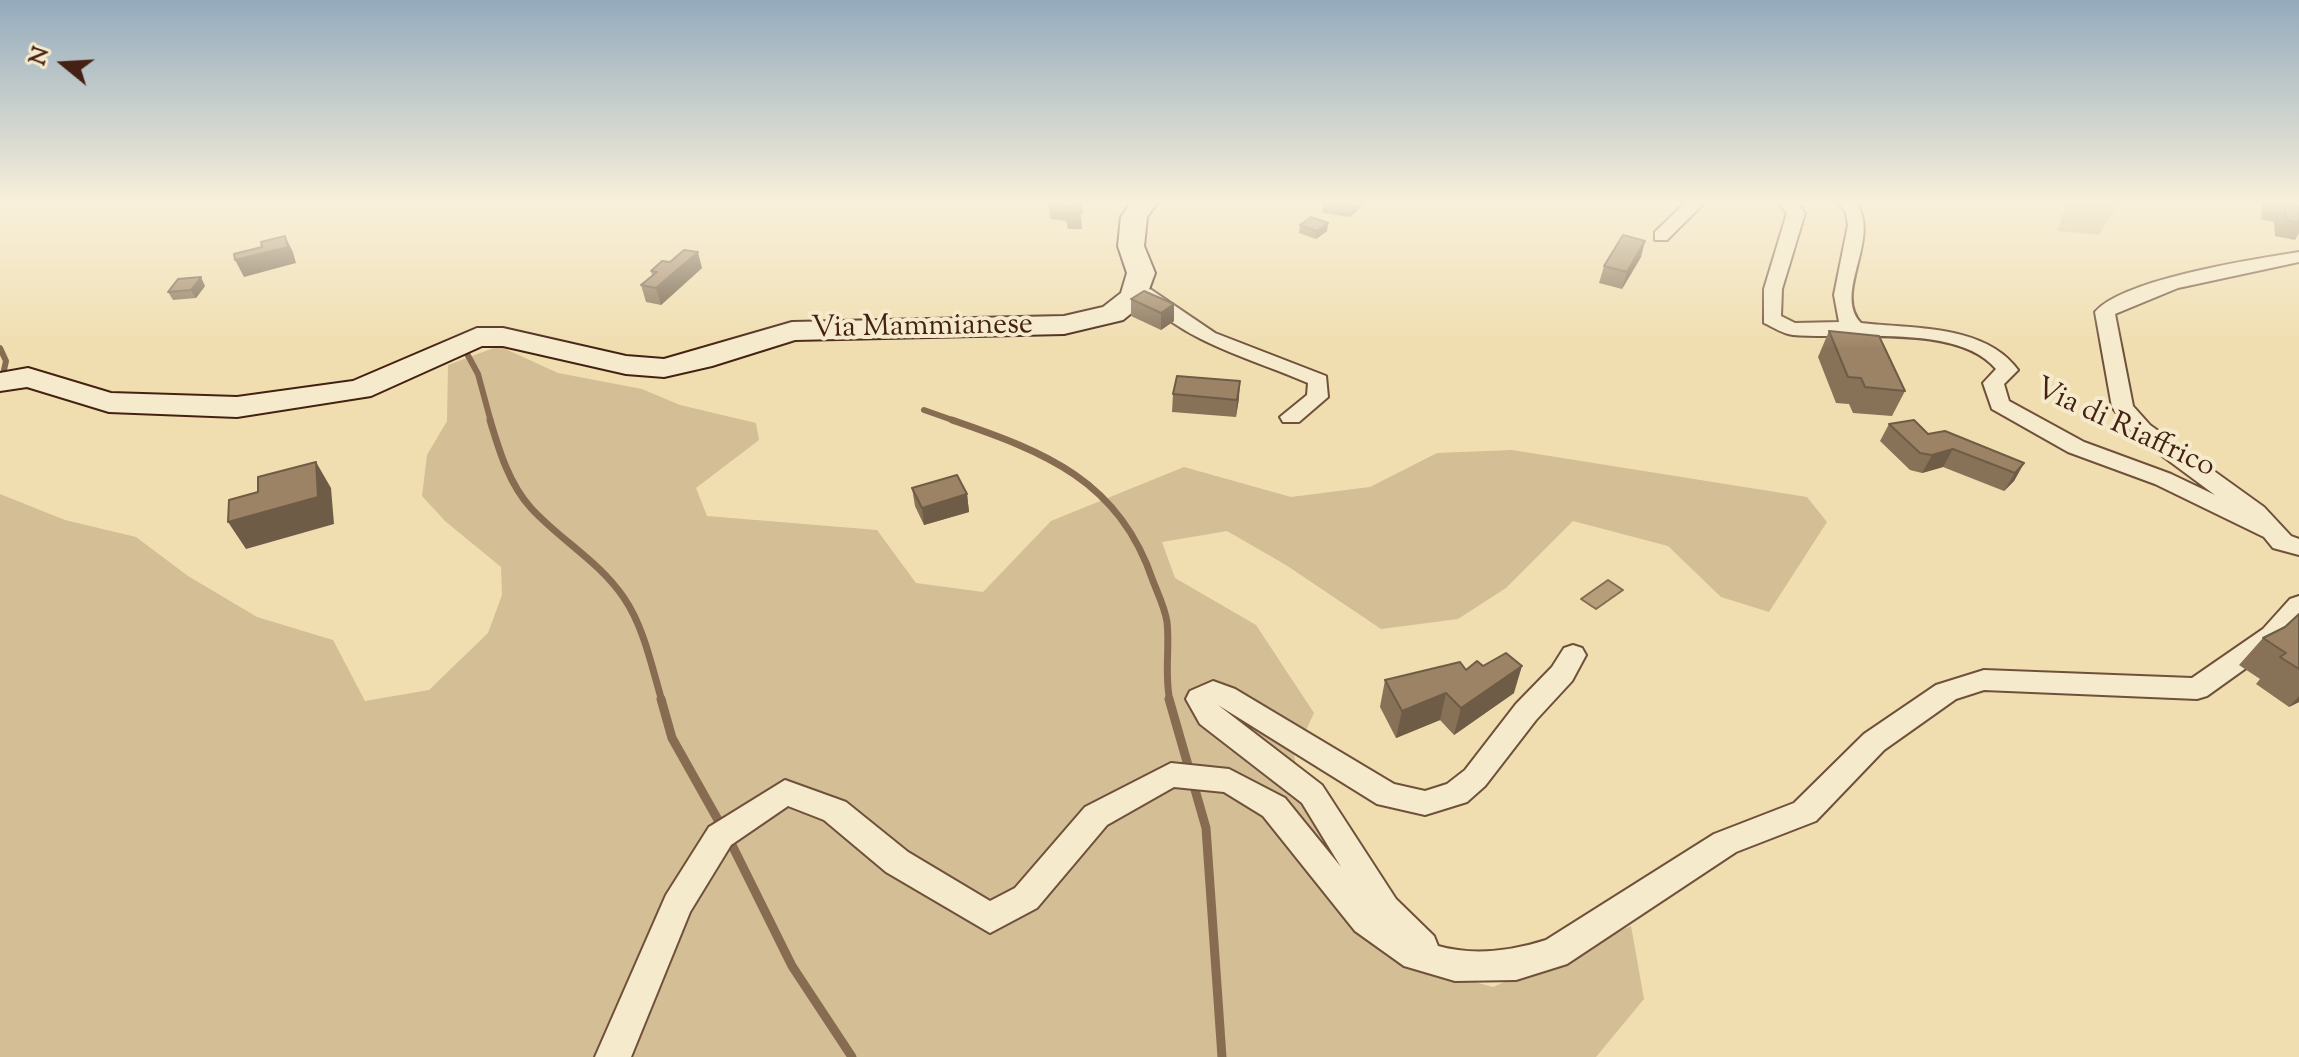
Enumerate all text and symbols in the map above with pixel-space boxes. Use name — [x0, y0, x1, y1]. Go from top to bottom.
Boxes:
north arrow — [24, 24, 104, 104]
text: N — [23, 43, 59, 70]
street label: Via Mammianese — [811, 309, 1033, 349]
street label: Via di Riaffrico — [2028, 373, 2220, 487]

